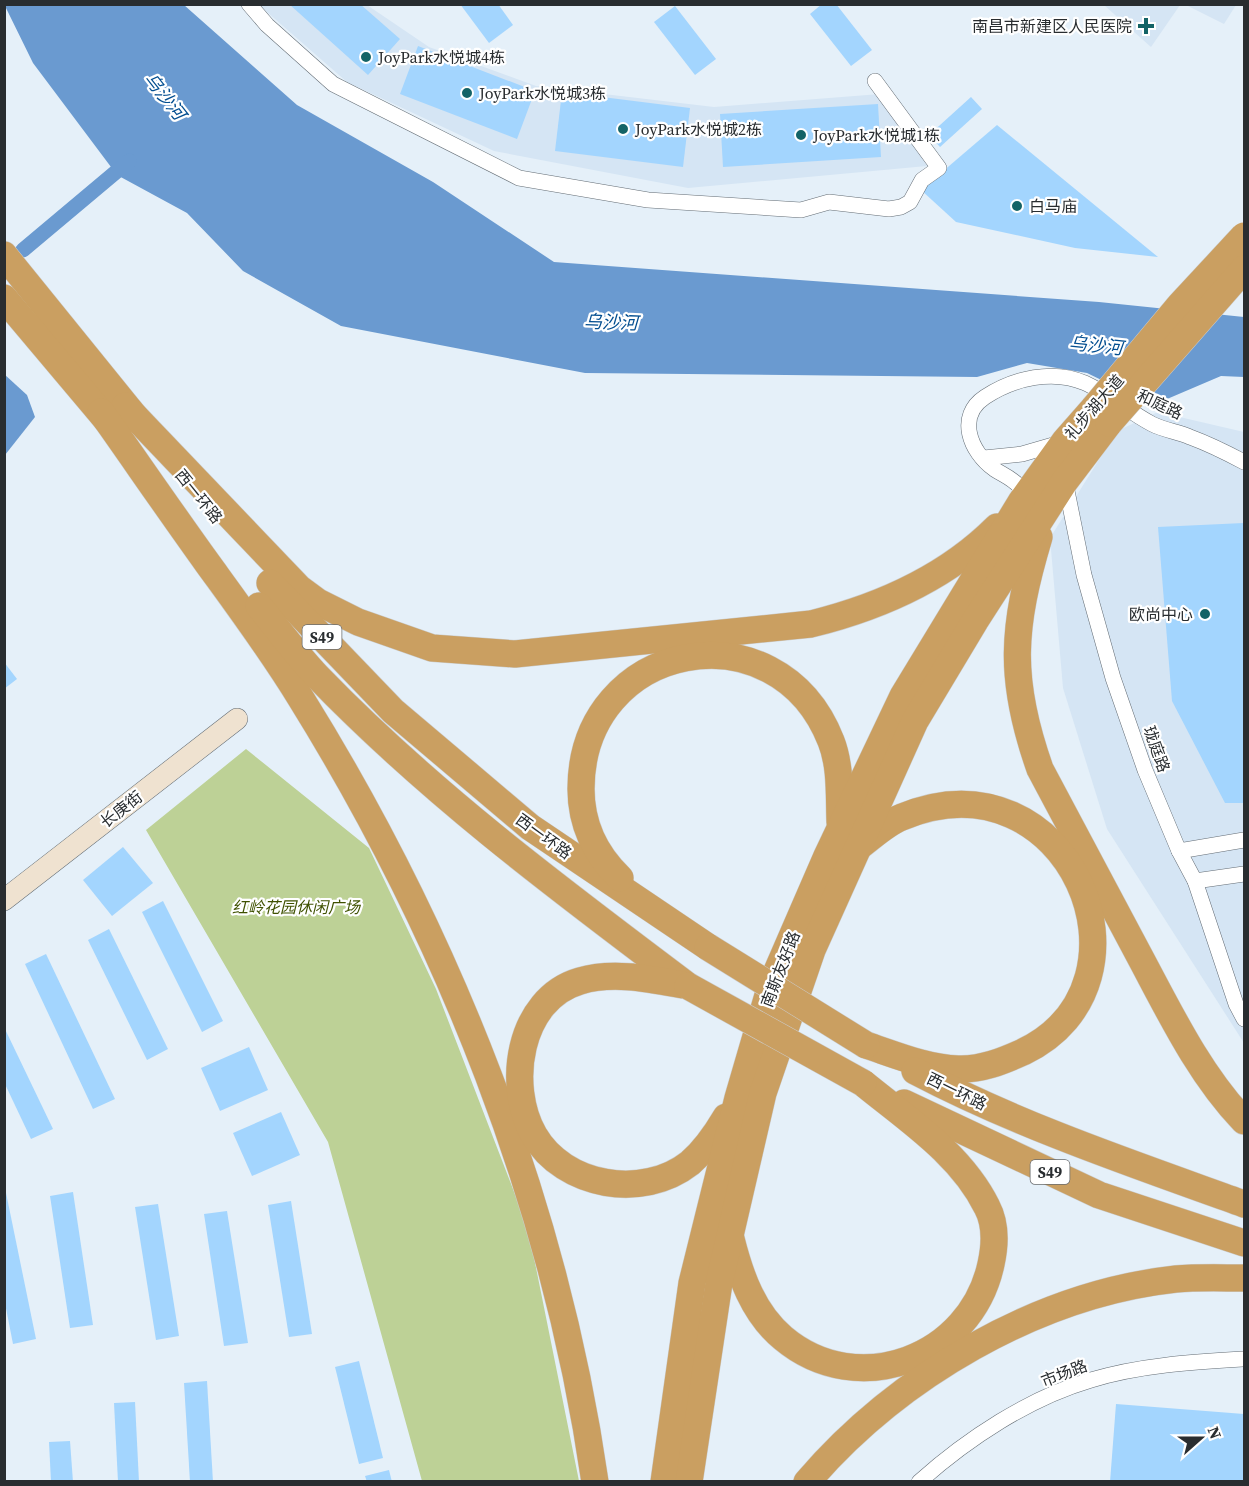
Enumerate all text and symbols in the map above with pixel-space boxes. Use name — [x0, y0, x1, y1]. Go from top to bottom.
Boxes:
place label: 南昌市新建区人民医院 — [972, 15, 1132, 37]
marker: 南昌市新建区人民医院 — [1137, 17, 1155, 35]
place label: JoyPark水悦城4栋 — [377, 46, 505, 68]
marker: JoyPark水悦城4栋 — [359, 50, 373, 64]
water label: 乌沙河 — [139, 67, 193, 127]
place label: JoyPark水悦城3栋 — [478, 82, 606, 104]
marker: JoyPark水悦城3栋 — [460, 86, 474, 100]
place label: JoyPark水悦城2栋 — [634, 118, 762, 140]
marker: JoyPark水悦城2栋 — [616, 122, 630, 136]
place label: JoyPark水悦城1栋 — [812, 124, 940, 146]
marker: JoyPark水悦城1栋 — [794, 128, 808, 142]
place label: 白马庙 — [1029, 195, 1077, 217]
marker: 白马庙 — [1010, 199, 1024, 213]
water label: 乌沙河 — [584, 309, 641, 336]
water label: 乌沙河 — [1068, 330, 1127, 361]
street label: 礼步湖大道 — [1059, 370, 1129, 444]
street label: 和庭路 — [1134, 384, 1186, 424]
street label: 西一环路 — [170, 464, 228, 528]
place label: 欧尚中心 — [1129, 603, 1193, 625]
marker: 欧尚中心 — [1198, 607, 1212, 621]
road number: S49 — [302, 625, 342, 649]
street label: 珑庭路 — [1138, 723, 1176, 775]
street label: 长庚街 — [95, 786, 147, 832]
street label: 西一环路 — [512, 808, 576, 864]
park label: 红岭花园休闲广场 — [232, 896, 362, 918]
street label: 南斯友好路 — [755, 928, 805, 1010]
street label: 西一环路 — [923, 1067, 991, 1115]
road number: S49 — [1030, 1160, 1070, 1184]
street label: 市场路 — [1038, 1354, 1090, 1392]
north arrow — [1171, 1408, 1231, 1468]
text: N — [1203, 1423, 1227, 1442]

